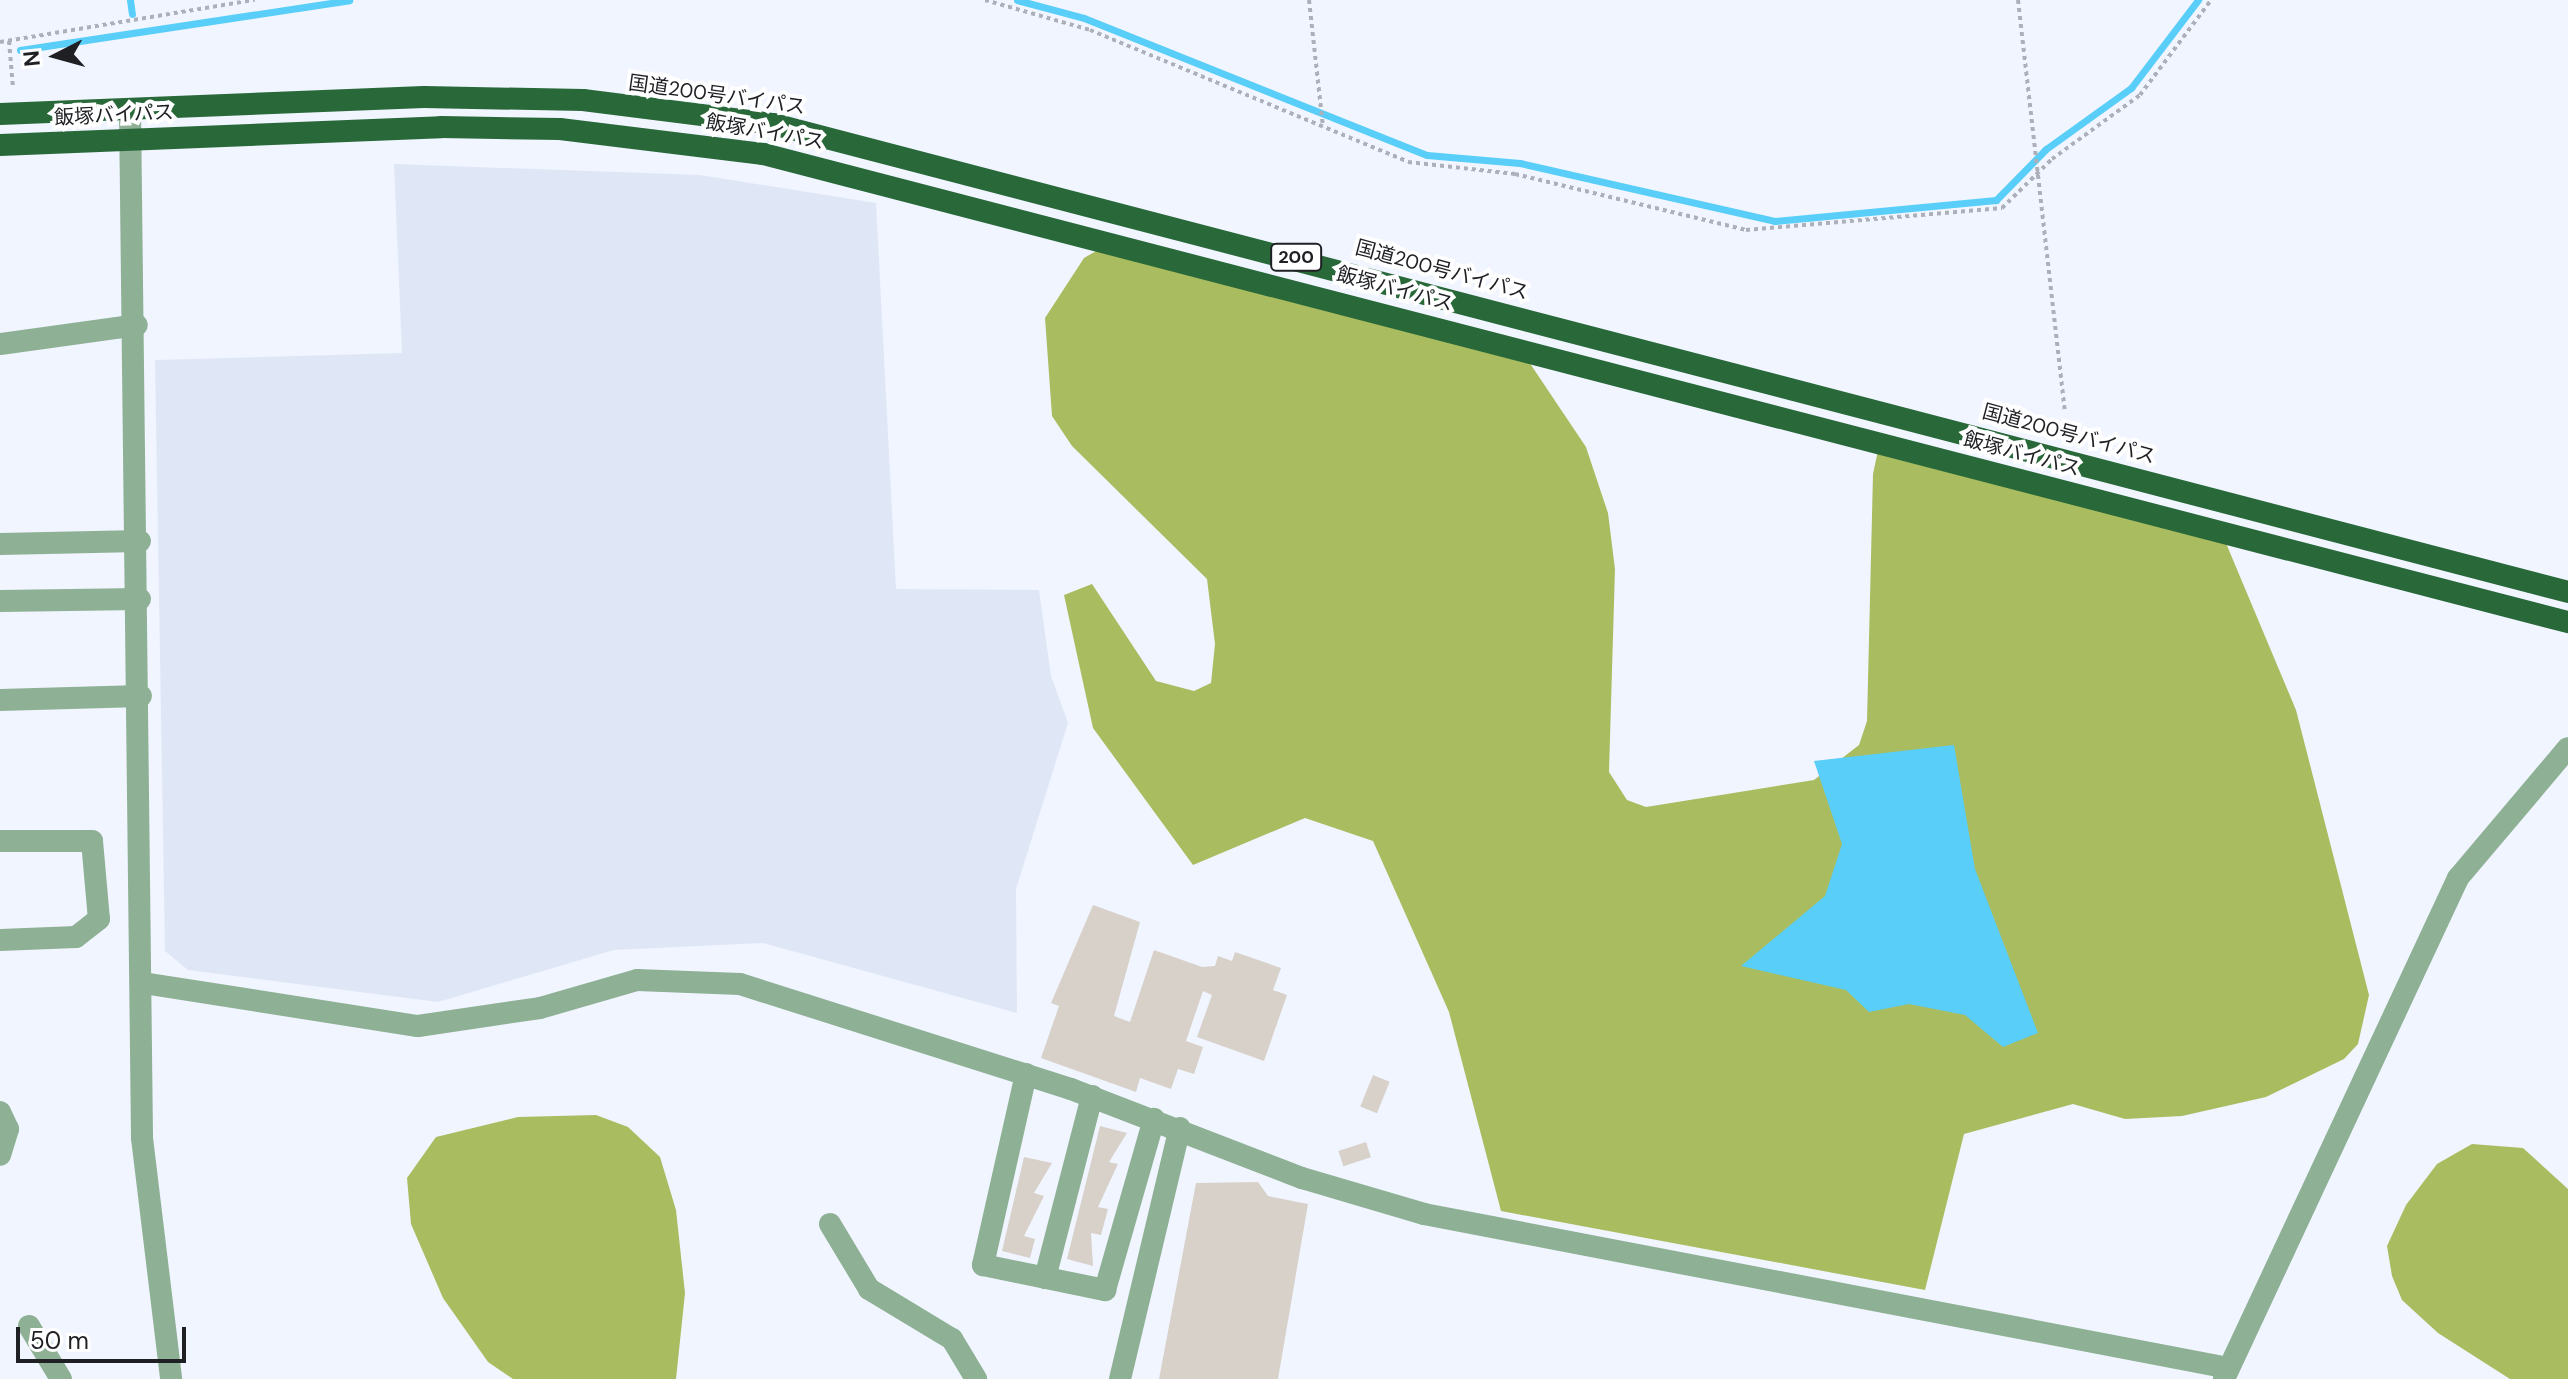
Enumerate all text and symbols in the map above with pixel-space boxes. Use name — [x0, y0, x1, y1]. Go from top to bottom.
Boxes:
north arrow — [16, 16, 96, 96]
text: N — [16, 49, 47, 68]
street label: 国道200号バイパス — [627, 71, 807, 119]
street label: 飯塚バイパス — [53, 100, 175, 130]
street label: 飯塚バイパス — [704, 110, 826, 154]
street label: 国道200号バイパス — [1353, 235, 1531, 305]
road number: 200 — [1270, 243, 1322, 271]
street label: 飯塚バイパス — [1334, 262, 1456, 316]
street label: 国道200号バイパス — [1980, 399, 2158, 469]
street label: 飯塚バイパス — [1961, 427, 2083, 481]
scale bar — [20, 1311, 190, 1361]
text: 50 m — [30, 1325, 89, 1356]

